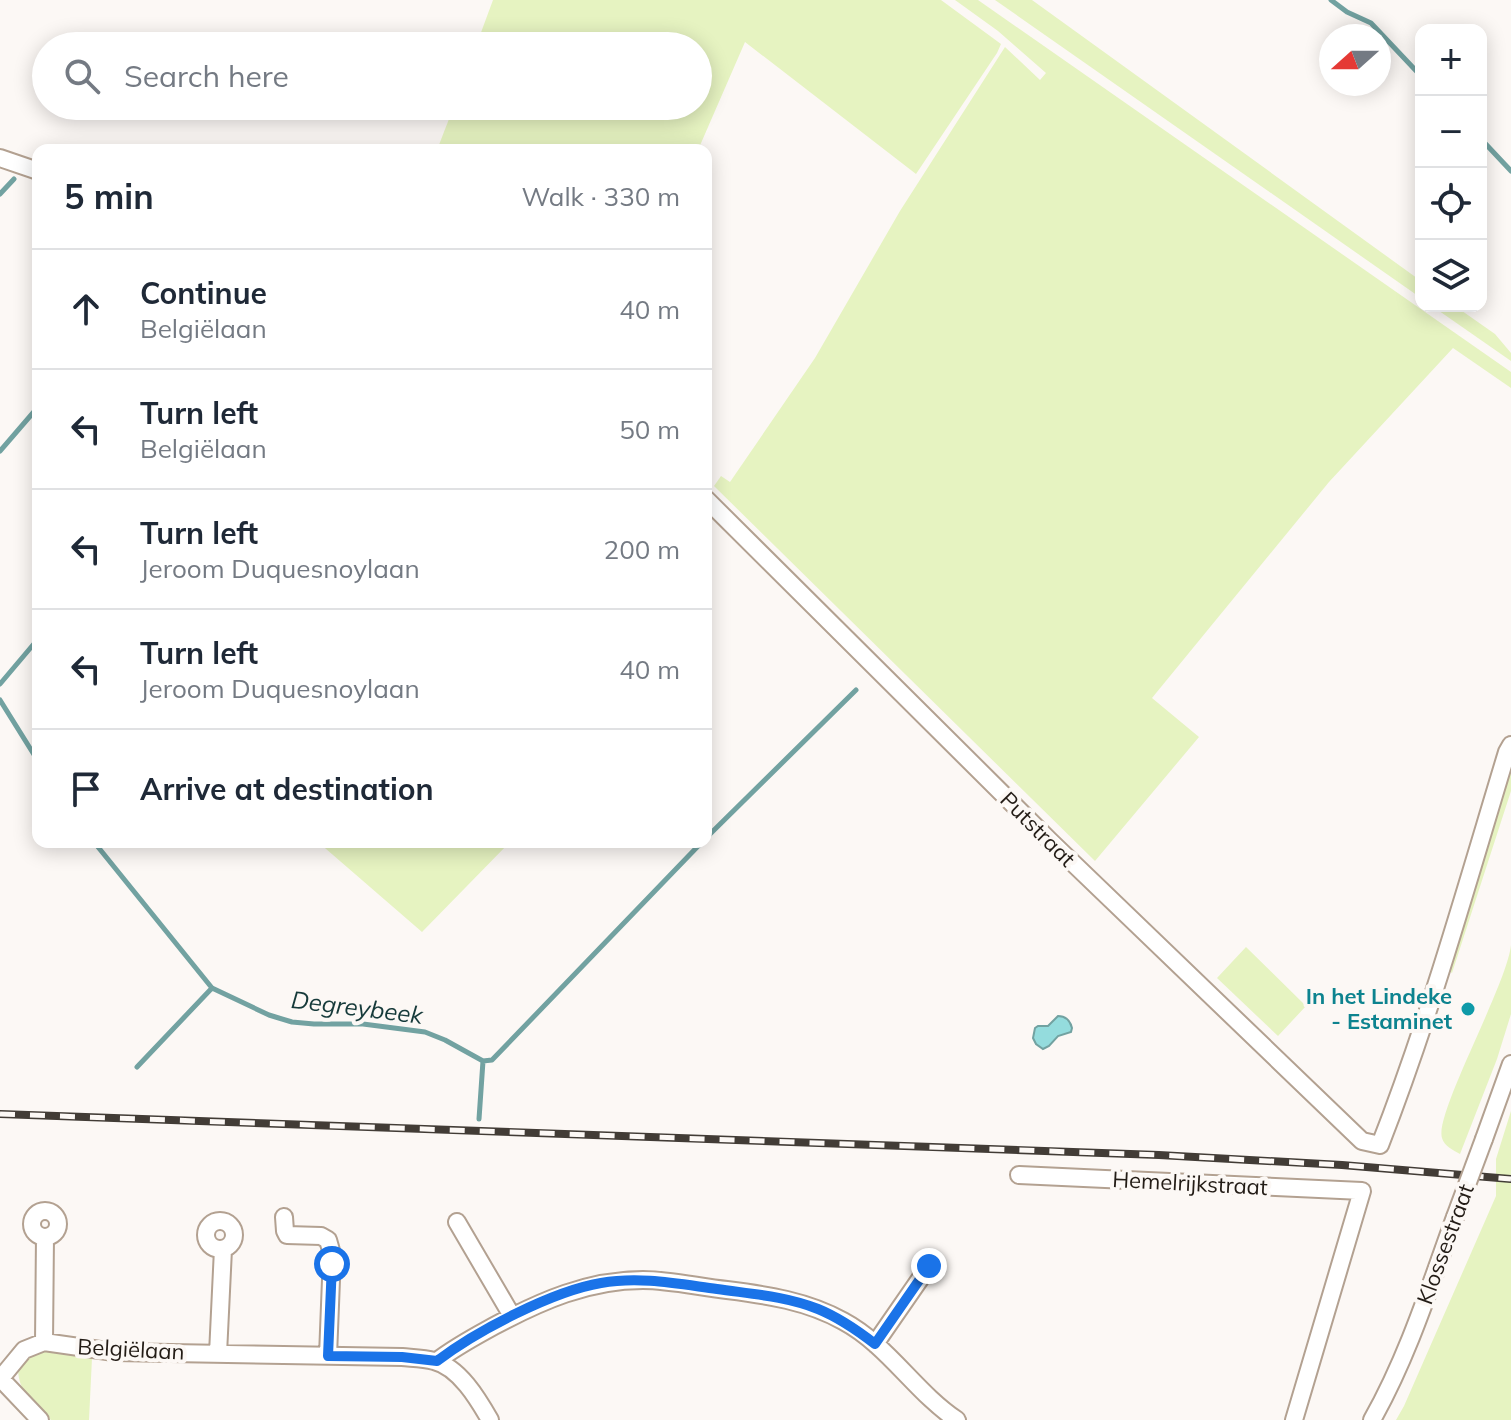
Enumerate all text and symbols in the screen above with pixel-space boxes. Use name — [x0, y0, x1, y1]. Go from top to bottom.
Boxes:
north arrow — [1319, 24, 1391, 96]
map controls — [1415, 24, 1487, 312]
button: + — [1415, 24, 1487, 96]
search box — [32, 32, 712, 120]
icon: search — [60, 54, 104, 98]
text: Search here — [124, 57, 289, 95]
button: − — [1415, 96, 1487, 168]
button: locate — [1415, 168, 1487, 240]
text: 5 min — [64, 175, 154, 218]
text: Walk · 330 m — [521, 180, 680, 213]
button: layers — [1415, 240, 1487, 312]
text: Continue — [140, 274, 267, 312]
icon: ahead — [64, 287, 108, 331]
text: 40 m — [619, 293, 680, 326]
text: Belgiëlaan — [140, 312, 267, 345]
text: Turn left — [140, 394, 258, 432]
icon: left — [64, 407, 108, 451]
text: 50 m — [619, 413, 680, 446]
text: Belgiëlaan — [140, 432, 267, 465]
text: Turn left — [140, 514, 258, 552]
icon: left — [64, 527, 108, 571]
text: 200 m — [604, 533, 680, 566]
text: Jeroom Duquesnoylaan — [140, 552, 420, 585]
text: Turn left — [140, 634, 258, 672]
icon: left — [64, 647, 108, 691]
text: 40 m — [619, 653, 680, 686]
text: Jeroom Duquesnoylaan — [140, 672, 420, 705]
icon: arrive — [64, 767, 108, 811]
text: Arrive at destination — [140, 770, 434, 808]
street label: Putstraat — [994, 785, 1082, 873]
place label: In het Lindeke - Estaminet — [1306, 982, 1452, 1035]
water label: Degreybeek — [290, 984, 425, 1030]
marker: In het Lindeke - Estaminet — [1459, 1000, 1477, 1018]
street label: Hemelrijkstraat — [1112, 1165, 1269, 1201]
street label: Klossestraat — [1410, 1180, 1480, 1308]
route start — [314, 1246, 350, 1282]
route end — [911, 1248, 947, 1284]
street label: Belgiëlaan — [77, 1332, 185, 1366]

